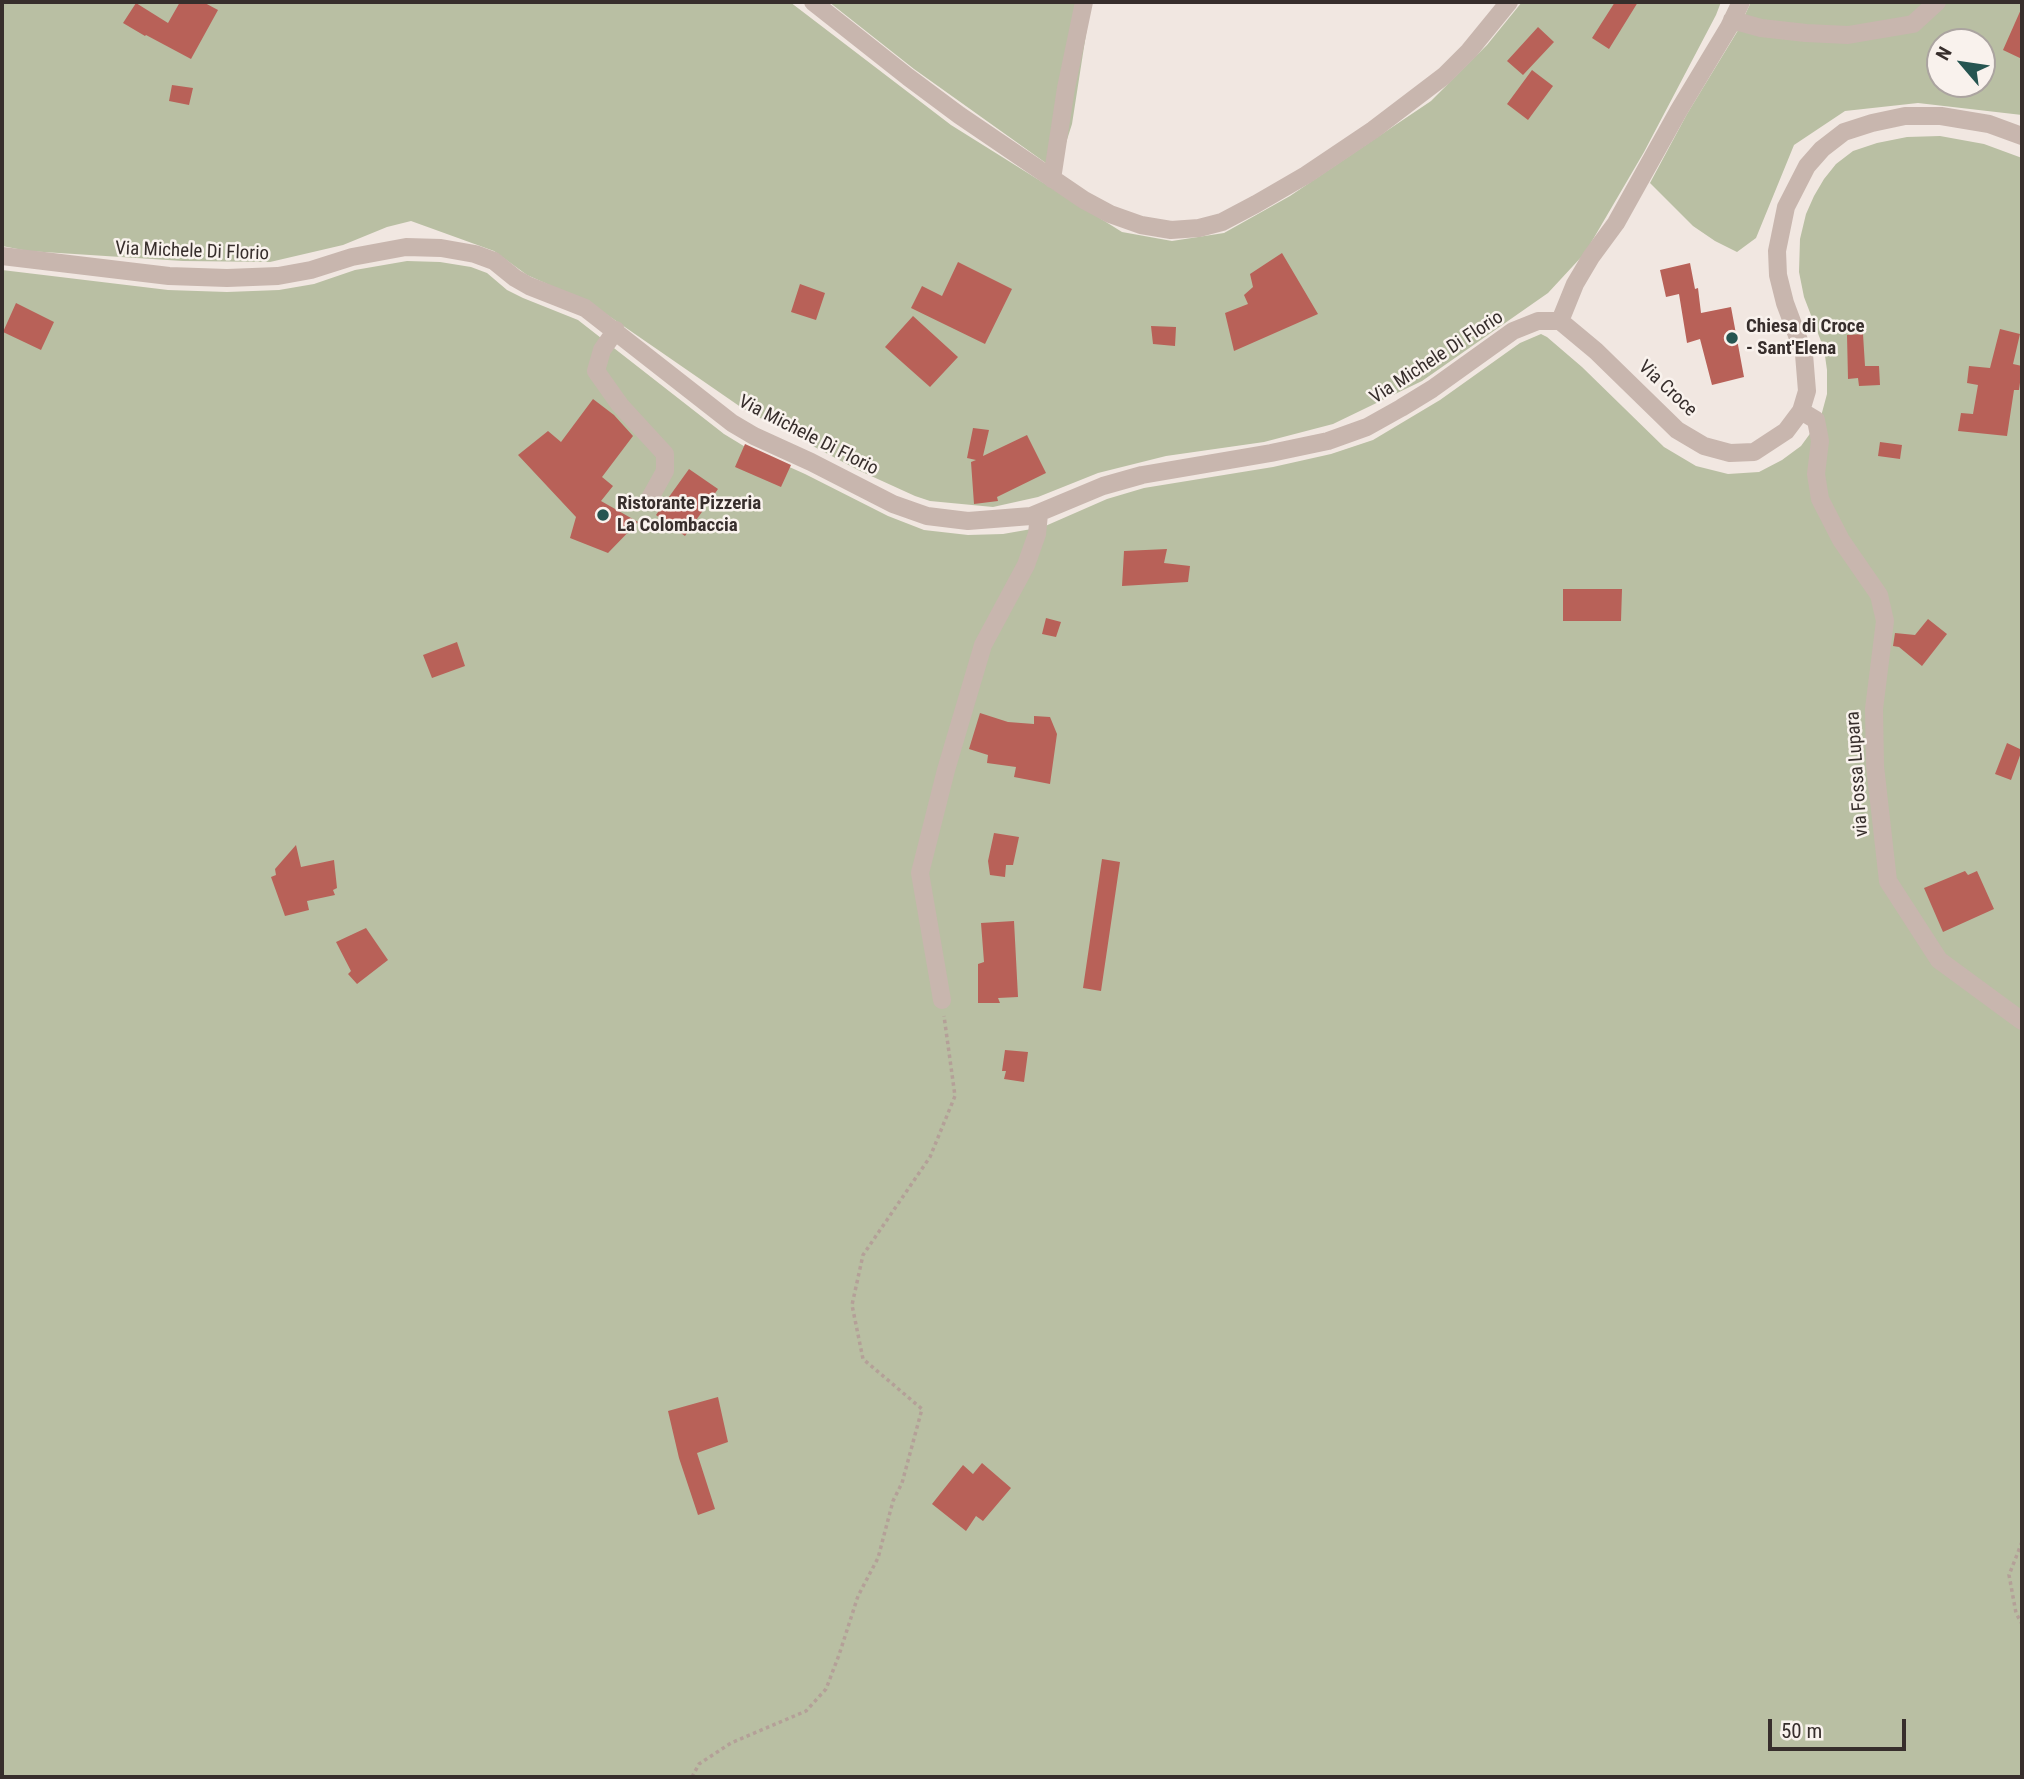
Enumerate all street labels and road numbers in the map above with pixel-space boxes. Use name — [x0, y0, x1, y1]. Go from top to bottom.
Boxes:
street label: Via Michele Di Florio — [115, 238, 269, 266]
street label: Via Michele Di Florio — [1366, 307, 1508, 409]
street label: Via Croce — [1633, 356, 1701, 422]
street label: Via Michele Di Florio — [734, 391, 882, 481]
street label: via Fossa Lupara — [1842, 710, 1874, 838]

